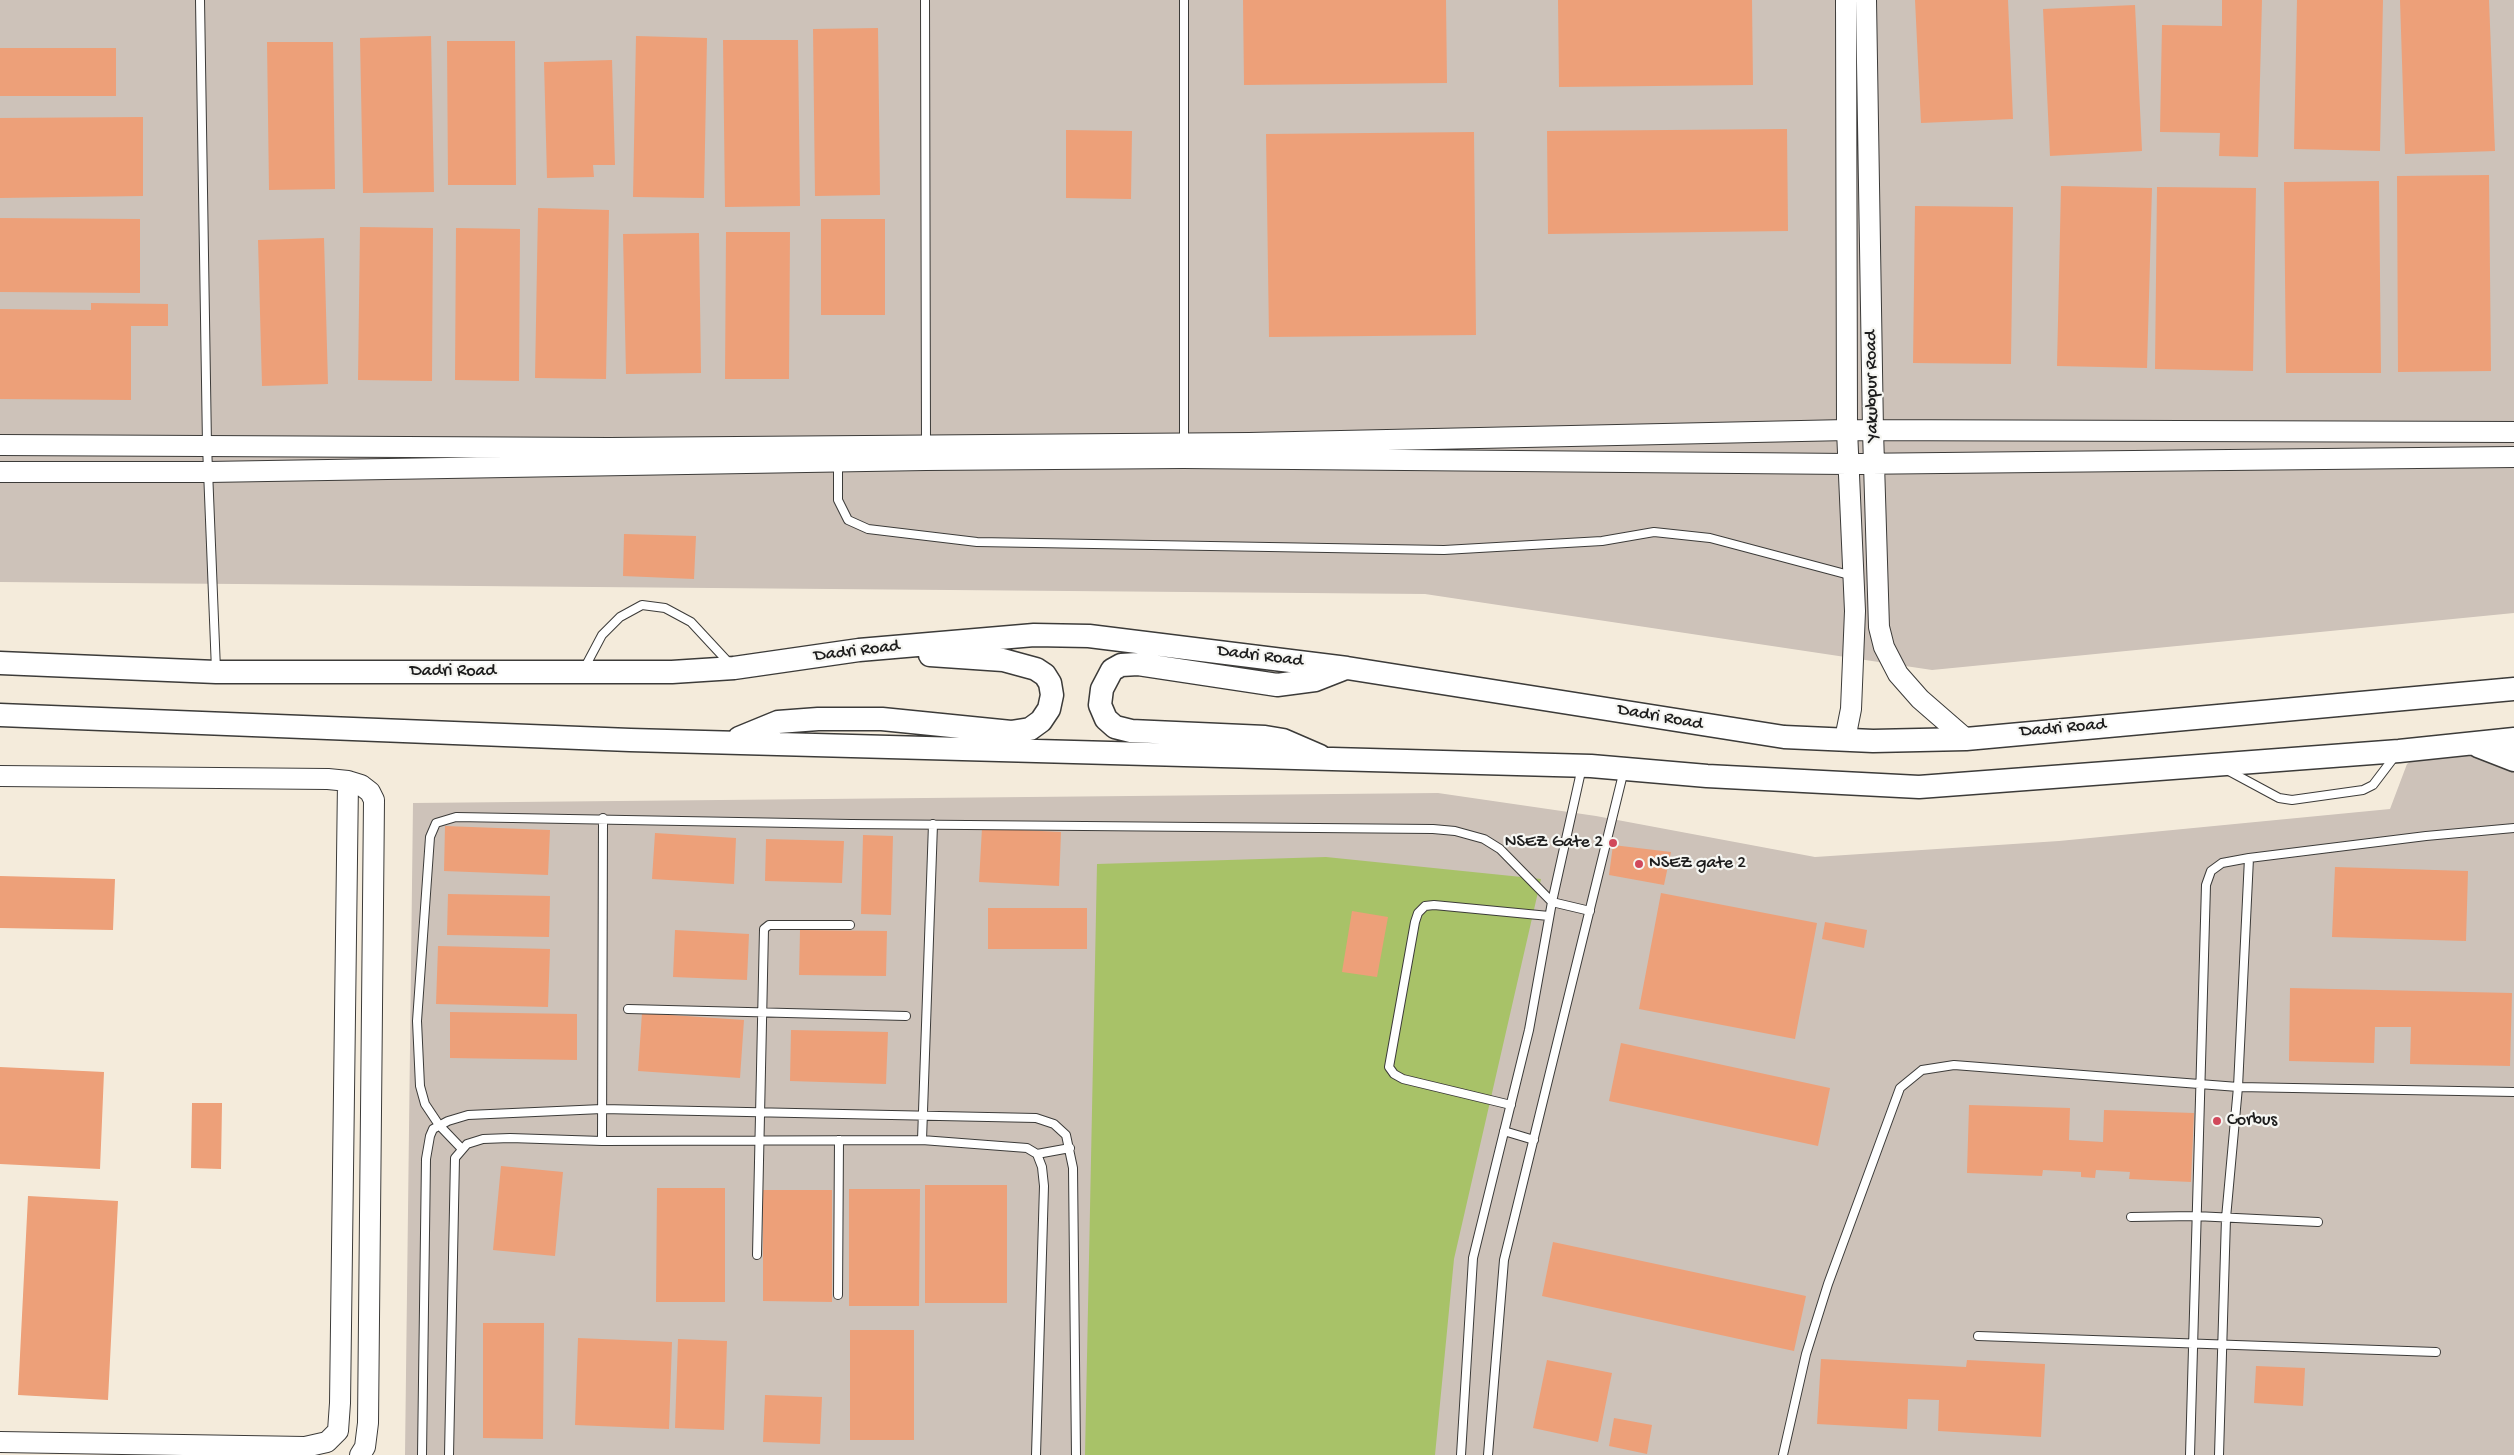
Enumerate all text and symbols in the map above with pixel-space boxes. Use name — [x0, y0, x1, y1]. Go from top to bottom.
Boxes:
street label: Yakubpur Road — [1861, 330, 1885, 442]
street label: Dadri Road — [813, 636, 901, 668]
street label: Dadri Road — [1216, 641, 1304, 673]
street label: Dadri Road — [410, 661, 496, 683]
street label: Dadri Road — [1616, 700, 1704, 736]
street label: Dadri Road — [2019, 714, 2107, 744]
place label: NSEZ Gate 2 — [1505, 832, 1603, 854]
marker: NSEZ Gate 2 — [1607, 837, 1619, 849]
place label: NSEZ gate 2 — [1649, 853, 1746, 875]
marker: NSEZ gate 2 — [1633, 858, 1645, 870]
place label: Corbus — [2227, 1110, 2277, 1132]
marker: Corbus — [2211, 1115, 2223, 1127]

